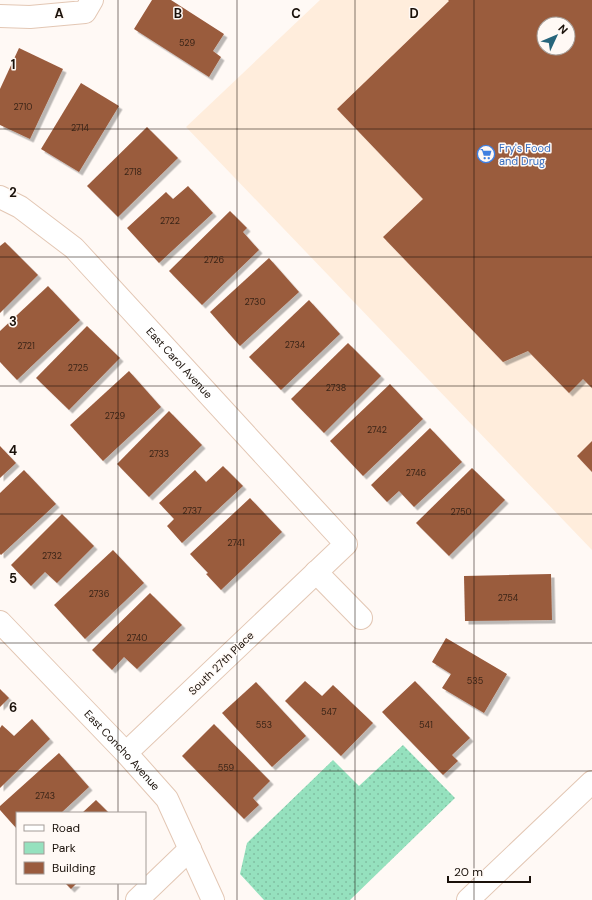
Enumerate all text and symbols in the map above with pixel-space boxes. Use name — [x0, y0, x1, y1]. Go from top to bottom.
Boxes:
text: A — [54, 5, 64, 22]
text: B — [174, 5, 182, 22]
text: C — [291, 5, 301, 22]
text: D — [409, 5, 419, 22]
north arrow — [536, 16, 576, 56]
text: N — [555, 21, 571, 37]
house number: 529 — [179, 37, 195, 49]
text: 1 — [11, 56, 15, 73]
house number: 2710 — [14, 101, 32, 113]
house number: 2714 — [71, 122, 90, 134]
place label: Fry's Food and Drug — [499, 141, 551, 168]
supermarket icon: Fry's Food and Drug — [476, 144, 496, 164]
house number: 2718 — [124, 166, 142, 178]
text: 2 — [9, 184, 17, 201]
house number: 2722 — [160, 215, 180, 227]
house number: 2726 — [204, 254, 225, 266]
house number: 2730 — [244, 296, 266, 308]
text: 3 — [9, 313, 17, 330]
street label: East Carol Avenue — [143, 324, 216, 401]
house number: 2734 — [285, 339, 306, 351]
house number: 2721 — [17, 340, 35, 352]
house number: 2725 — [68, 362, 88, 374]
house number: 2738 — [326, 382, 346, 394]
house number: 2729 — [105, 410, 126, 422]
house number: 2742 — [367, 424, 387, 436]
text: 4 — [9, 442, 17, 459]
house number: 2733 — [149, 448, 169, 460]
house number: 2746 — [406, 467, 427, 479]
house number: 2737 — [182, 505, 202, 517]
house number: 2750 — [450, 506, 472, 518]
house number: 2741 — [227, 537, 245, 549]
house number: 2732 — [42, 550, 62, 562]
text: 5 — [9, 570, 17, 587]
house number: 2736 — [89, 588, 110, 600]
house number: 2754 — [498, 592, 519, 604]
street label: South 27th Place — [185, 628, 257, 698]
house number: 2740 — [127, 632, 147, 644]
house number: 535 — [467, 675, 483, 687]
text: 6 — [9, 699, 17, 716]
house number: 547 — [321, 706, 337, 718]
street label: East Concho Avenue — [81, 707, 163, 793]
house number: 553 — [256, 719, 272, 731]
house number: 541 — [419, 719, 433, 731]
house number: 559 — [218, 762, 235, 774]
house number: 2743 — [35, 790, 55, 802]
legend — [16, 812, 146, 884]
text: Road — [52, 820, 80, 836]
text: Park — [52, 840, 76, 856]
scale bar — [448, 858, 530, 884]
text: Building — [52, 860, 96, 876]
text: 20 m — [454, 864, 483, 880]

